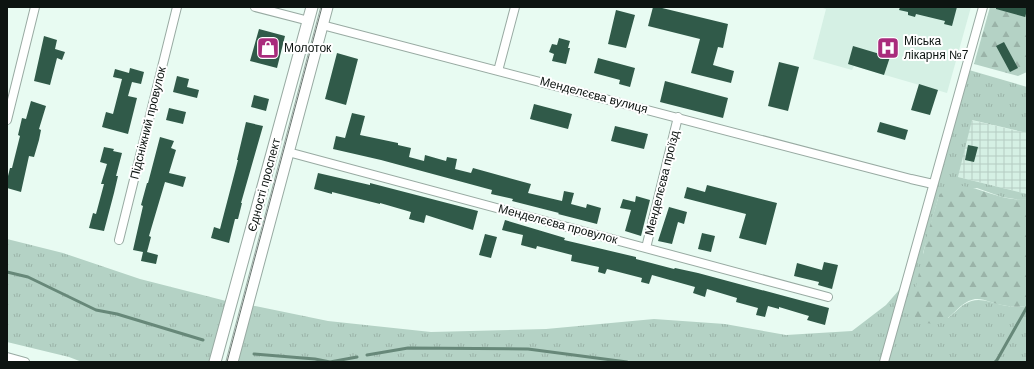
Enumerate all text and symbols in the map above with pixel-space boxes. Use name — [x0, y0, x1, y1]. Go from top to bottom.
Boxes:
place label: Міська лікарня №7 — [904, 34, 969, 62]
shop icon: Молоток — [255, 35, 281, 61]
hospital icon: Міська лікарня №7 — [875, 35, 901, 61]
place label: Молоток — [284, 41, 332, 55]
street label: Підсніжний провулок — [127, 64, 169, 181]
street label: Менделєєва вулиця — [539, 74, 649, 116]
street label: Менделєєва проїзд — [642, 129, 682, 237]
street label: Єдності проспект — [245, 136, 283, 233]
street label: Менделєєва провулок — [497, 201, 620, 247]

